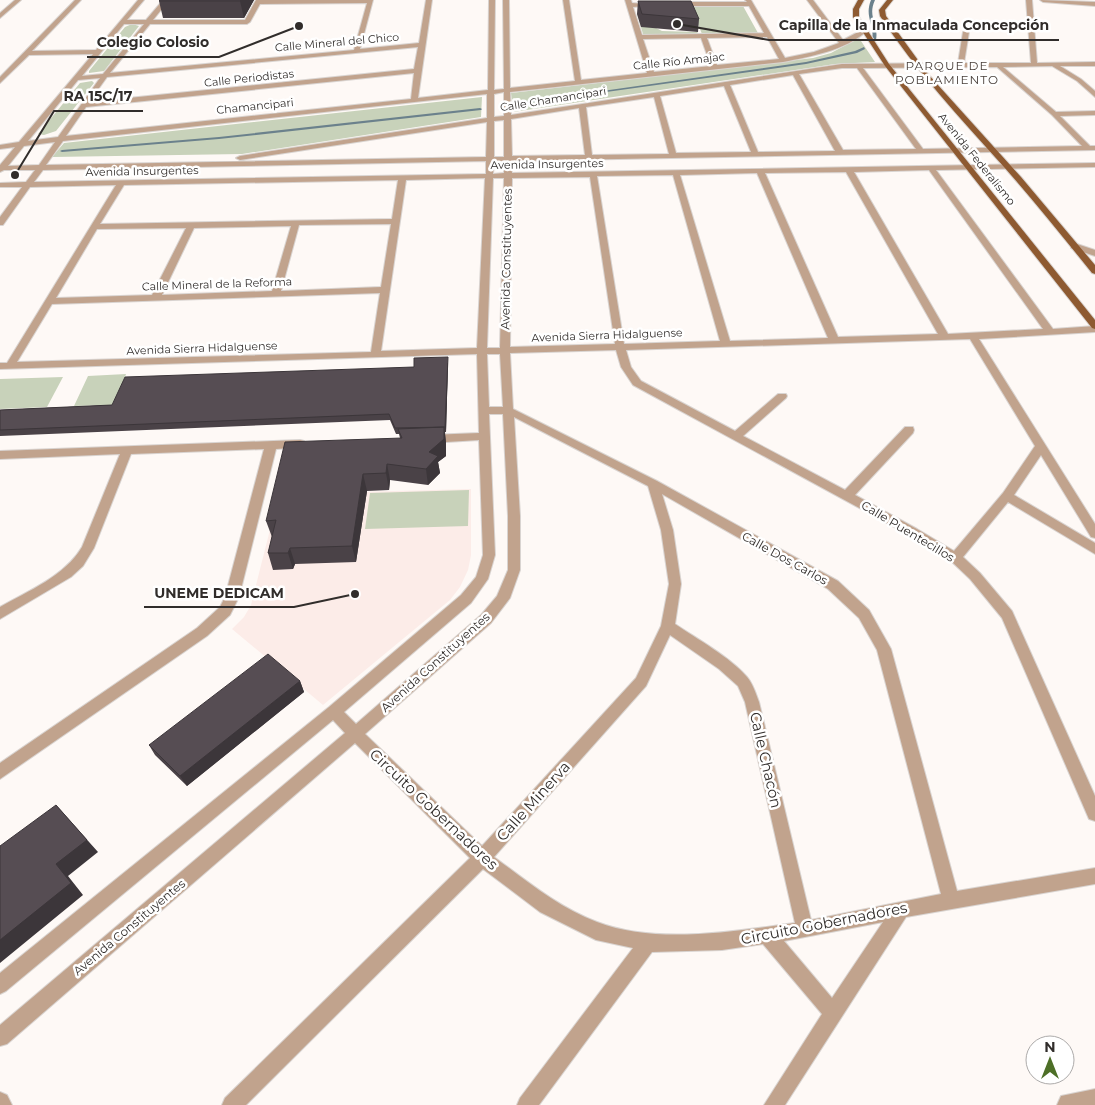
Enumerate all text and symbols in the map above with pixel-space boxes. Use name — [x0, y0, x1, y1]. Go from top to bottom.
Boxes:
callout: Capilla de la Inmaculada Concepción — [769, 11, 1059, 40]
text: Capilla de la Inmaculada Concepción — [779, 16, 1049, 34]
callout: Colegio Colosio — [87, 28, 219, 57]
street label: Calle Mineral del Chico — [274, 30, 400, 54]
text: Colegio Colosio — [97, 33, 209, 51]
street label: Calle Río Amajac — [632, 49, 726, 73]
district label: PARQUE DE POBLAMIENTO — [895, 58, 999, 87]
street label: Calle Periodistas — [203, 66, 295, 90]
callout: RA 15C/17 — [54, 82, 143, 111]
street label: Calle Chamancipari — [499, 84, 607, 114]
text: RA 15C/17 — [63, 87, 133, 105]
street label: Chamancipari — [216, 95, 294, 117]
street label: Avenida Federalismo — [935, 110, 1019, 208]
street label: Avenida Insurgentes — [490, 156, 604, 172]
street label: Avenida Insurgentes — [85, 163, 199, 179]
street label: Avenida Constituyentes — [497, 188, 515, 330]
street label: Calle Mineral de la Reforma — [142, 274, 292, 294]
street label: Avenida Sierra Hidalguense — [531, 325, 683, 345]
street label: Avenida Sierra Hidalguense — [126, 338, 278, 358]
street label: Calle Puentecillos — [859, 497, 957, 565]
street label: Calle Dos Carlos — [740, 528, 831, 588]
callout: UNEME DEDICAM — [144, 578, 294, 607]
text: UNEME DEDICAM — [154, 584, 284, 602]
street label: Avenida Constituyentes — [377, 609, 493, 715]
street label: Calle Chacón — [746, 710, 786, 810]
street label: Circuito Gobernadores — [366, 744, 502, 874]
street label: Calle Minerva — [492, 757, 574, 845]
street label: Avenida Constituyentes — [70, 876, 188, 978]
street label: Circuito Gobernadores — [739, 898, 909, 948]
north arrow — [1025, 1035, 1075, 1085]
text: N — [1044, 1038, 1056, 1056]

